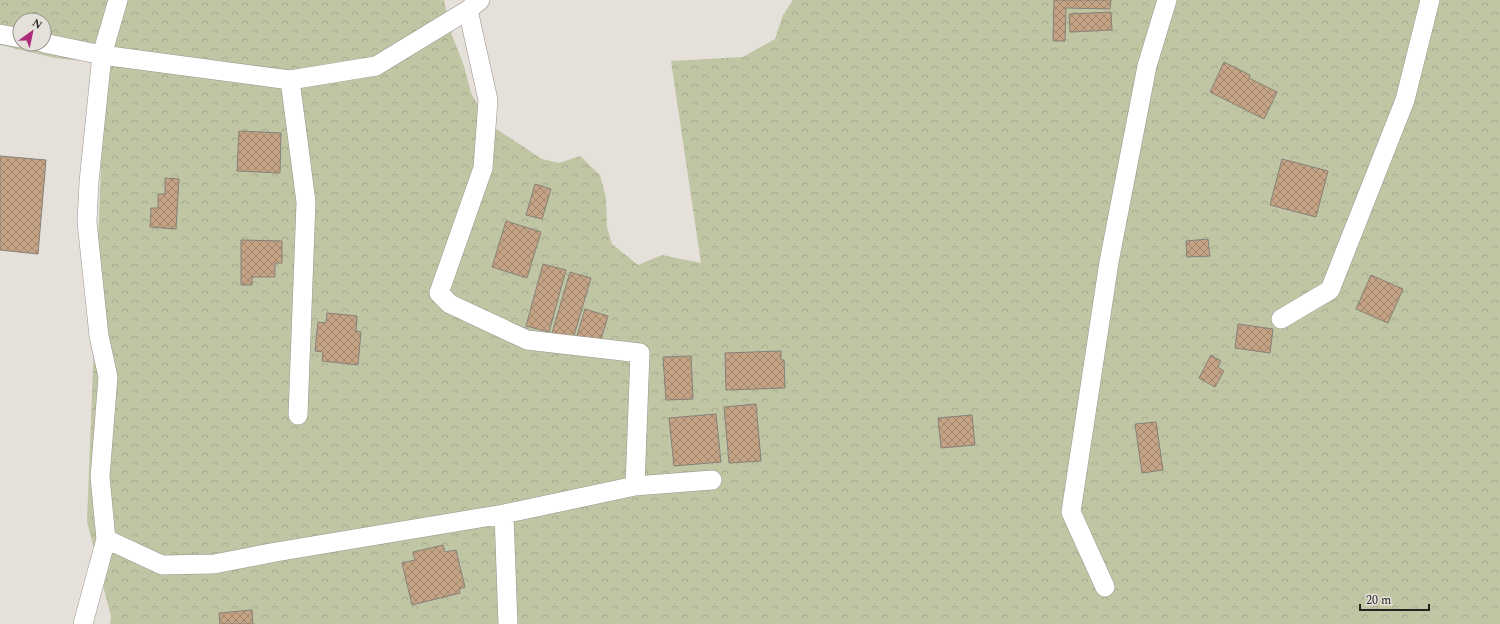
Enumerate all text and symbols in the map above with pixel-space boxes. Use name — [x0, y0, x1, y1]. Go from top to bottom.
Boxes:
north arrow — [12, 12, 52, 52]
text: N — [29, 14, 46, 34]
scale bar — [1360, 586, 1429, 612]
text: 20 m — [1366, 591, 1391, 610]

